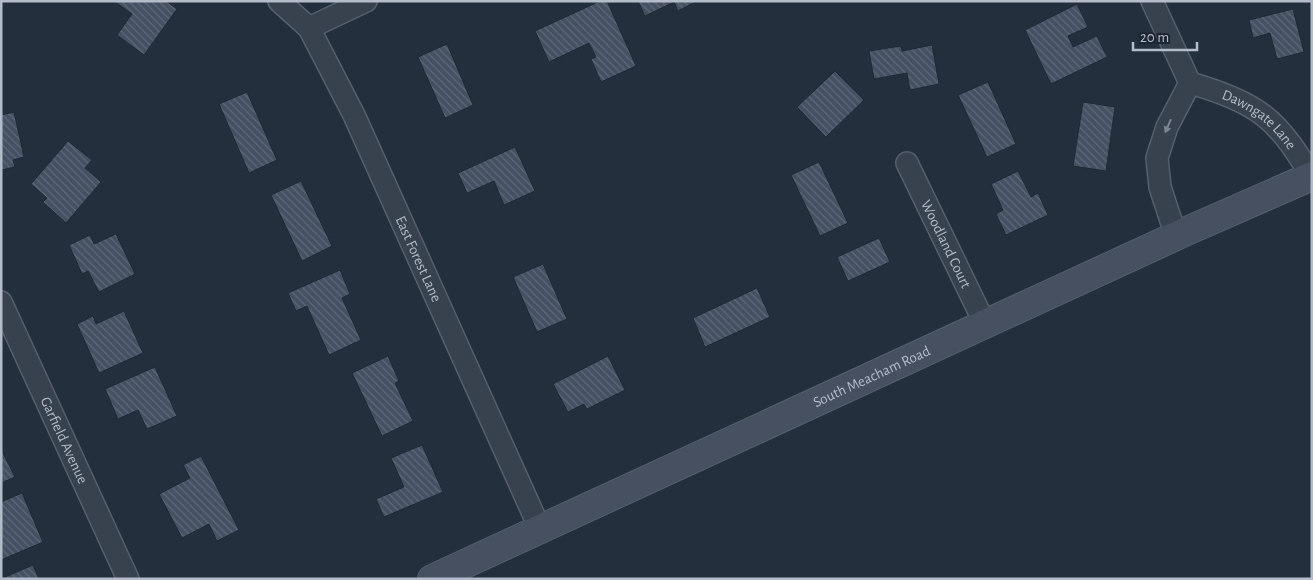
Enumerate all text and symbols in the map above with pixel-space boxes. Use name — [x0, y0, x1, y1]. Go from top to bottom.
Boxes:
scale bar — [1133, 20, 1197, 52]
text: 20 m — [1140, 30, 1169, 45]
street label: Dawngate Lane — [1220, 87, 1299, 152]
one-way arrow — [1164, 119, 1172, 134]
street label: Woodland Court — [919, 198, 974, 291]
street label: East Forest Lane — [393, 214, 444, 304]
street label: South Meacham Road — [811, 343, 933, 410]
street label: Garfield Avenue — [38, 395, 91, 486]

